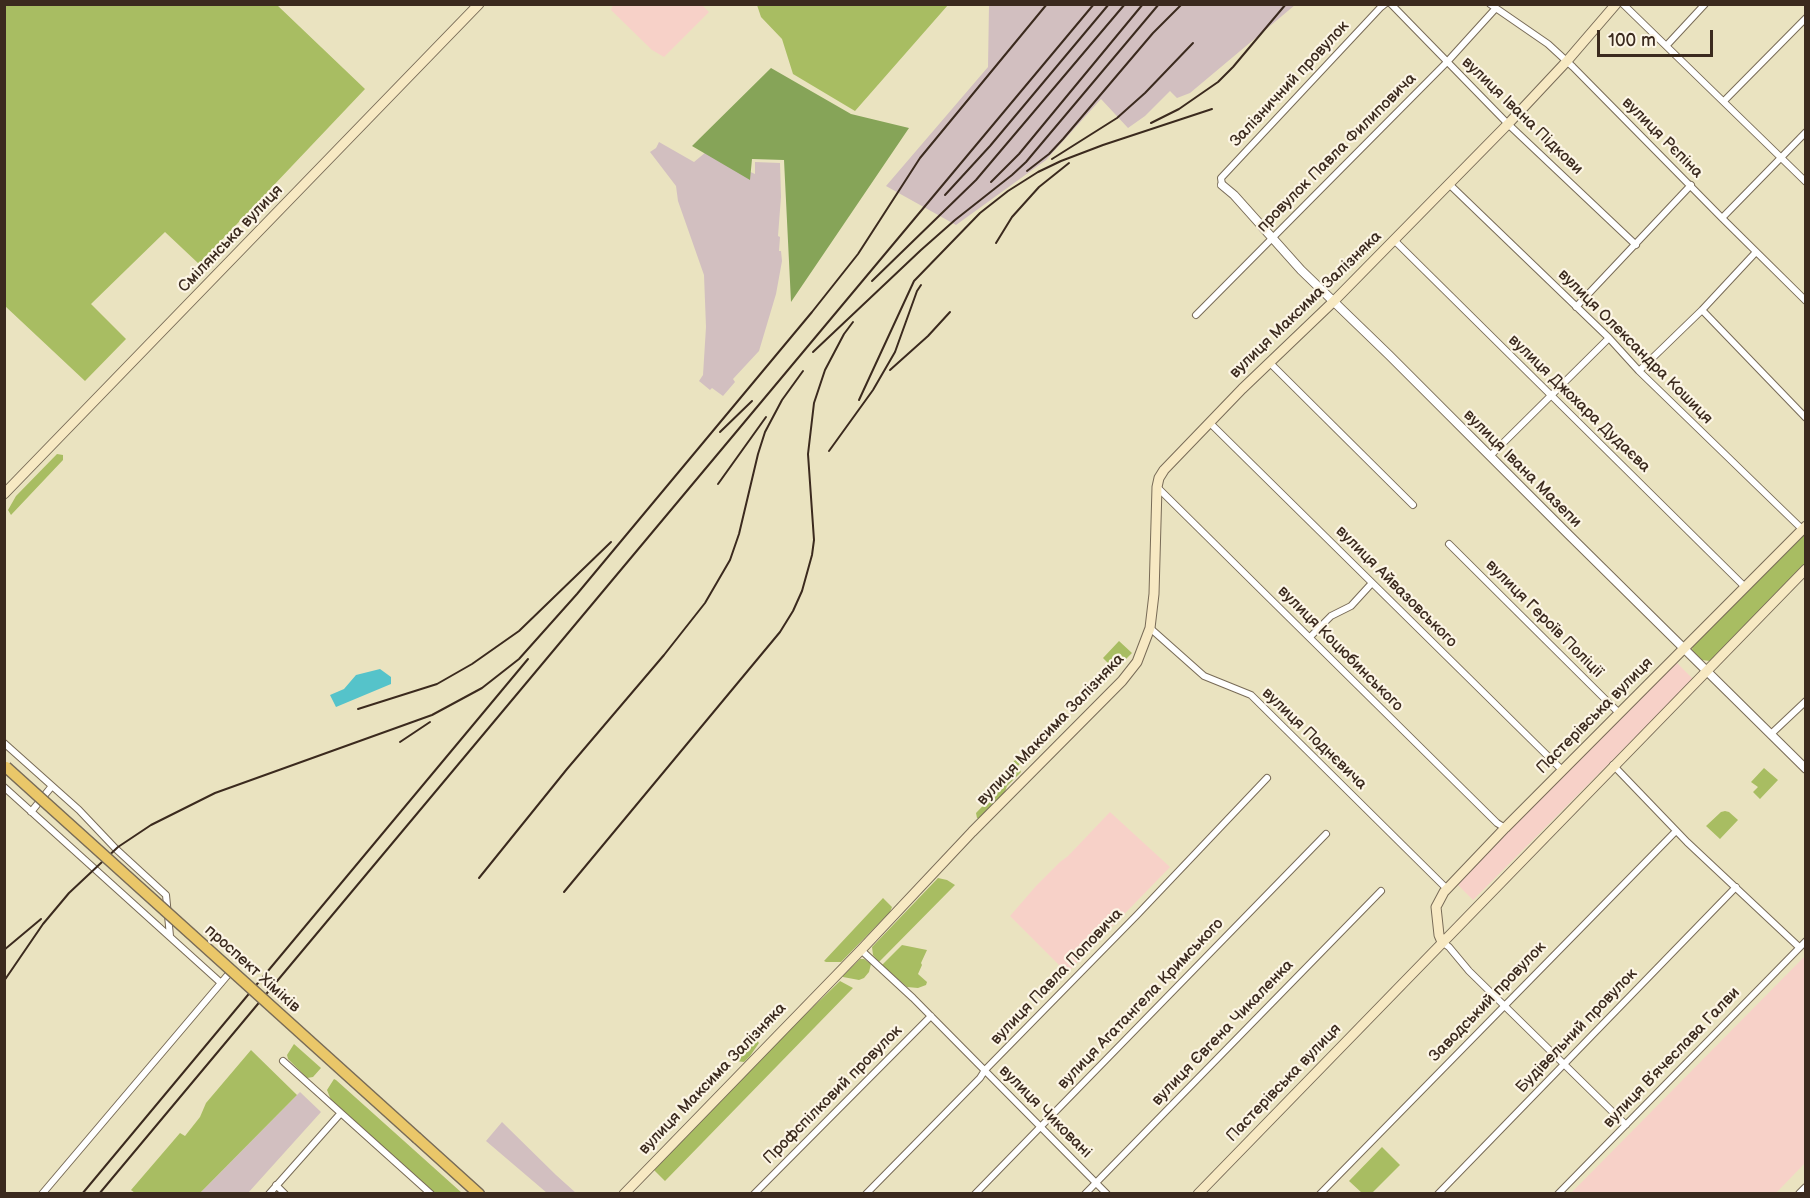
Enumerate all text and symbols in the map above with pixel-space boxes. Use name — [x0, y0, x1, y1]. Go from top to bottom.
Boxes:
street label: Залізничний провулок — [1227, 17, 1353, 151]
scale bar — [1600, 18, 1716, 56]
text: 100 m — [1608, 30, 1656, 51]
street label: вулиця Івана Підкови — [1457, 53, 1587, 179]
street label: провулок Павла Филиповича — [1253, 69, 1421, 237]
street label: вулиця Рєпіна — [1618, 94, 1706, 182]
street label: Смілянська вулиця — [175, 181, 287, 297]
street label: вулиця Максима Залізняка — [1226, 227, 1386, 383]
street label: вулиця Олександра Кошиця — [1554, 266, 1716, 428]
street label: вулиця Джохара Дудаєва — [1504, 331, 1654, 477]
street label: вулиця Івана Мазепи — [1459, 406, 1585, 532]
street label: вулиця Айвазовського — [1331, 522, 1461, 652]
street label: вулиця Героїв Поліції — [1481, 556, 1607, 682]
street label: вулиця Коцюбинського — [1273, 582, 1407, 716]
street label: вулиця Максима Залізняка — [973, 650, 1129, 810]
street label: Пастерівська вулиця — [1533, 654, 1657, 778]
street label: вулиця Поднєвича — [1258, 684, 1370, 794]
street label: вулиця Павла Поповича — [987, 905, 1127, 1049]
street label: вулиця Агатангела Кримського — [1054, 914, 1228, 1094]
street label: проспект Хіміків — [200, 921, 304, 1017]
street label: Заводський провулок — [1426, 938, 1550, 1066]
street label: вулиця Євгена Чикаленка — [1148, 956, 1298, 1110]
street label: Будівельний провулок — [1512, 965, 1642, 1097]
street label: вулиця Вʼячеслава Галви — [1600, 984, 1744, 1132]
street label: вулиця Максима Залізняка — [635, 999, 791, 1159]
street label: Пастерівська вулиця — [1223, 1020, 1345, 1146]
street label: Профспілковий провулок — [760, 1022, 906, 1168]
street label: вулиця Чиковані — [995, 1062, 1095, 1162]

